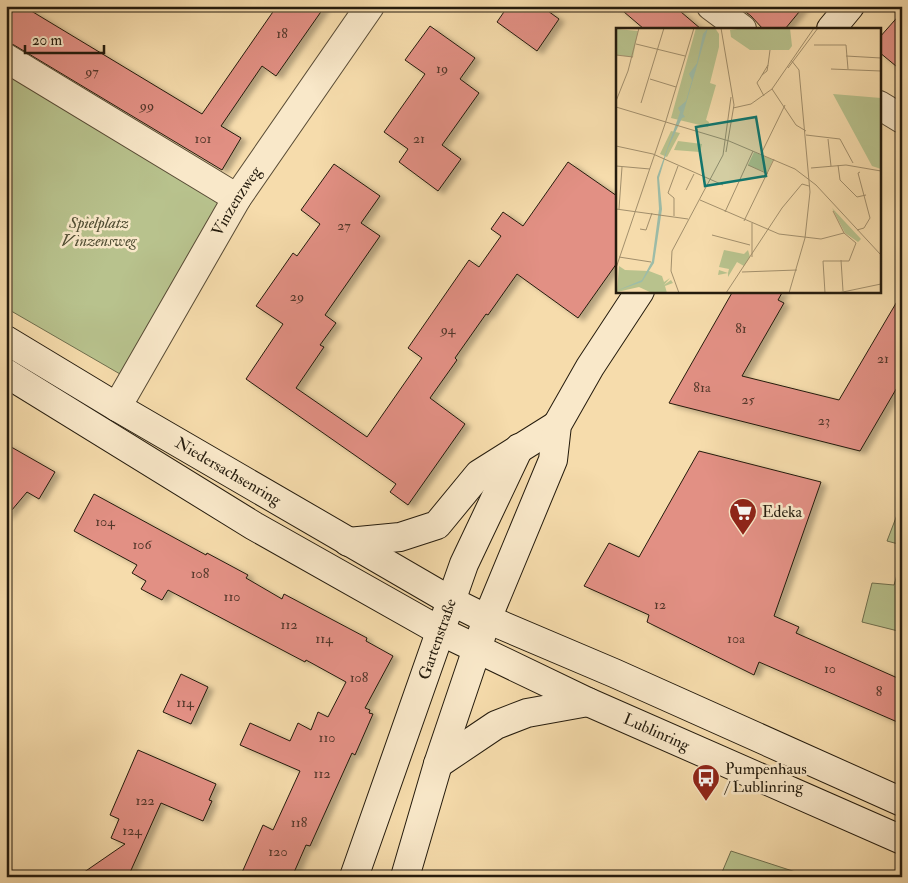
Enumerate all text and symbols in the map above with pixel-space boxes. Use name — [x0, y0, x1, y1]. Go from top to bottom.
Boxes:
scale bar — [25, 22, 104, 54]
house number: 18 — [276, 25, 288, 42]
inset map — [616, 28, 880, 292]
text: 20 m — [32, 31, 62, 50]
house number: 19 — [436, 60, 448, 77]
house number: 97 — [84, 63, 99, 80]
house number: 99 — [139, 97, 154, 114]
house number: 101 — [194, 130, 212, 147]
house number: 21 — [413, 130, 425, 147]
street label: Vinzenzweg — [207, 162, 267, 240]
park label: Spielplatz Vinzensweg — [62, 213, 138, 251]
house number: 27 — [337, 217, 351, 234]
house number: 29 — [290, 288, 304, 305]
house number: 81 — [735, 320, 747, 337]
house number: 94 — [440, 321, 457, 338]
house number: 21 — [877, 350, 889, 367]
house number: 81a — [693, 379, 711, 396]
house number: 25 — [741, 391, 755, 408]
house number: 23 — [818, 412, 830, 429]
street label: Niedersachsenring — [171, 433, 286, 511]
supermarket icon: Edeka — [728, 497, 758, 536]
place label: Edeka — [762, 502, 803, 522]
house number: 104 — [95, 513, 116, 530]
house number: 106 — [132, 536, 153, 553]
house number: 108 — [191, 565, 210, 582]
house number: 110 — [223, 588, 241, 605]
street label: Gartenstraße — [414, 596, 461, 683]
house number: 12 — [654, 596, 666, 613]
house number: 112 — [280, 616, 298, 633]
house number: 114 — [315, 630, 334, 647]
house number: 10a — [727, 630, 745, 647]
house number: 10 — [824, 660, 836, 677]
house number: 108 — [350, 669, 369, 686]
house number: 8 — [876, 683, 883, 700]
house number: 114 — [176, 694, 195, 711]
street label: Lublinring — [620, 709, 694, 756]
house number: 110 — [318, 729, 336, 746]
place label: Pumpenhaus / Lublinring — [724, 759, 807, 797]
bus stop icon: Pumpenhaus / Lublinring — [691, 763, 721, 802]
house number: 112 — [313, 765, 331, 782]
house number: 122 — [135, 792, 155, 809]
house number: 118 — [291, 814, 308, 831]
house number: 124 — [122, 822, 143, 839]
house number: 120 — [268, 843, 288, 860]

